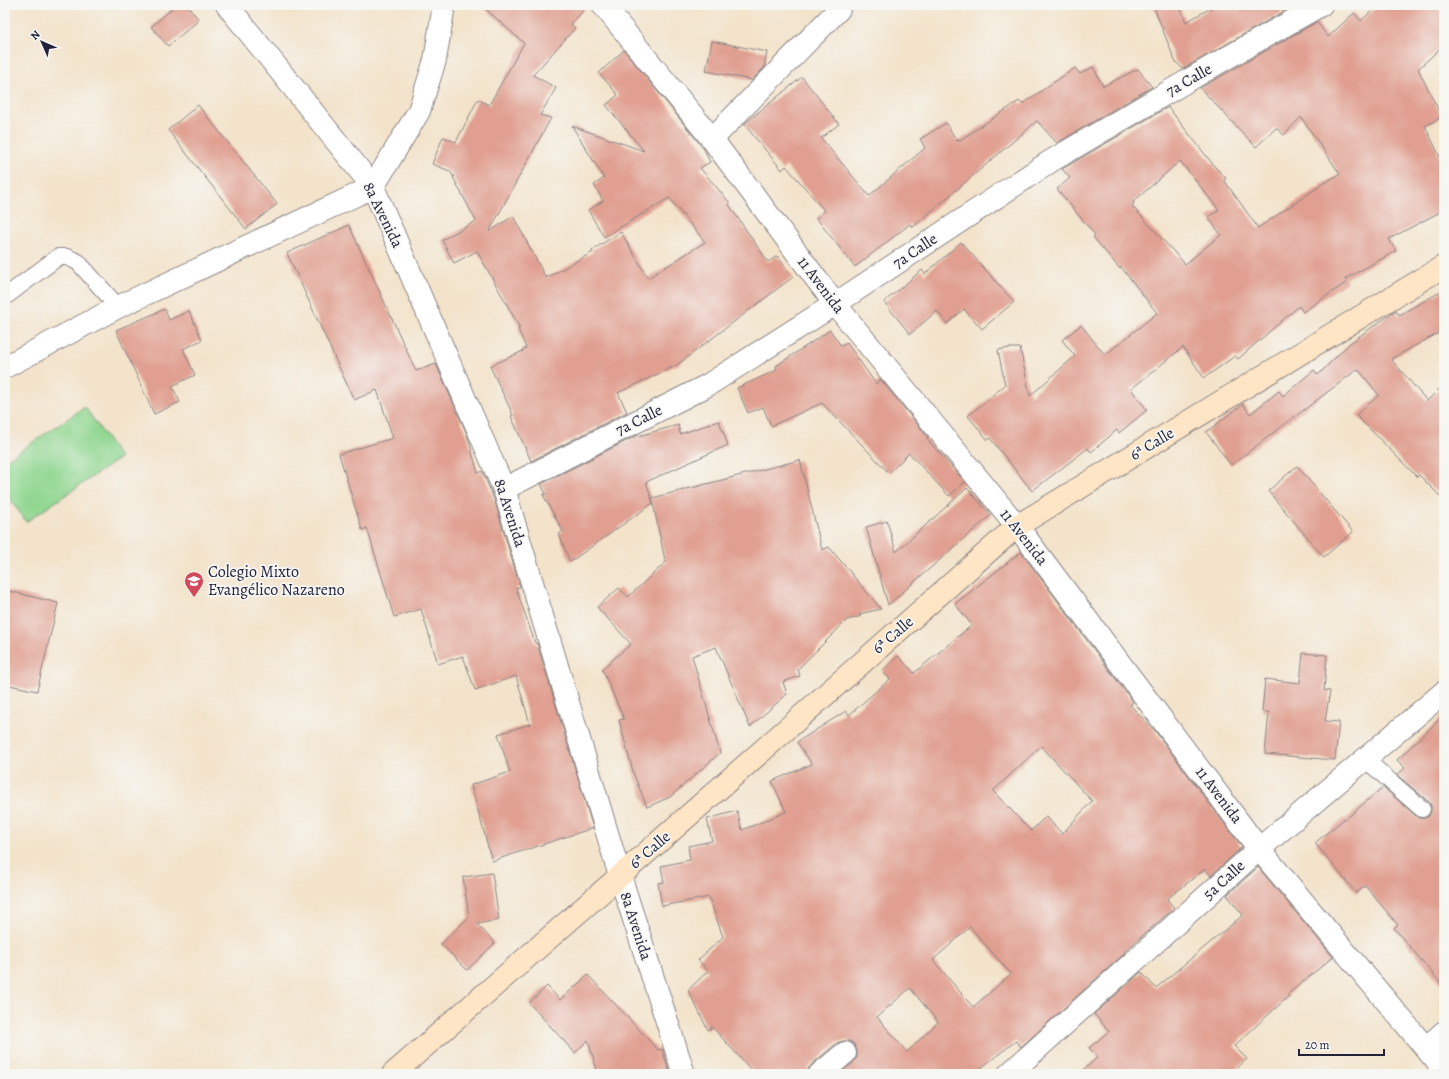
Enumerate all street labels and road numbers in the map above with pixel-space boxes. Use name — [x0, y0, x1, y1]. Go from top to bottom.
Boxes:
street label: 7a Calle — [1162, 58, 1216, 102]
street label: 8a Avenida — [358, 178, 409, 252]
street label: 7a Calle — [888, 228, 942, 274]
street label: 11 Avenida — [792, 252, 850, 319]
street label: 7a Calle — [612, 399, 666, 441]
street label: 6ª Calle — [1126, 422, 1178, 466]
street label: 8a Avenida — [489, 476, 532, 551]
street label: 11 Avenida — [995, 504, 1053, 570]
street label: 6ª Calle — [868, 611, 918, 659]
street label: 11 Avenida — [1190, 762, 1248, 829]
street label: 6ª Calle — [625, 826, 675, 874]
street label: 5a Calle — [1198, 855, 1250, 905]
street label: 8a Avenida — [615, 889, 658, 964]

